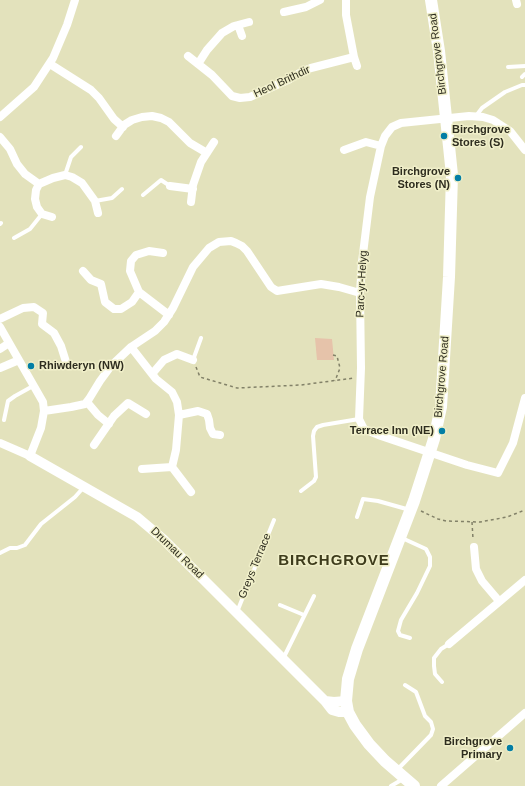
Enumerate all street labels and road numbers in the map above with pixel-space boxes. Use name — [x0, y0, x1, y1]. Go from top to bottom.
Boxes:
street label: Birchgrove Road — [426, 13, 450, 95]
street label: Heol Brithdir — [252, 63, 312, 101]
street label: Parc-yr-Helyg — [354, 250, 370, 318]
street label: Birchgrove Road — [432, 336, 452, 418]
street label: Drumau Road — [148, 524, 206, 582]
street label: Greys Terrace — [236, 532, 274, 600]

